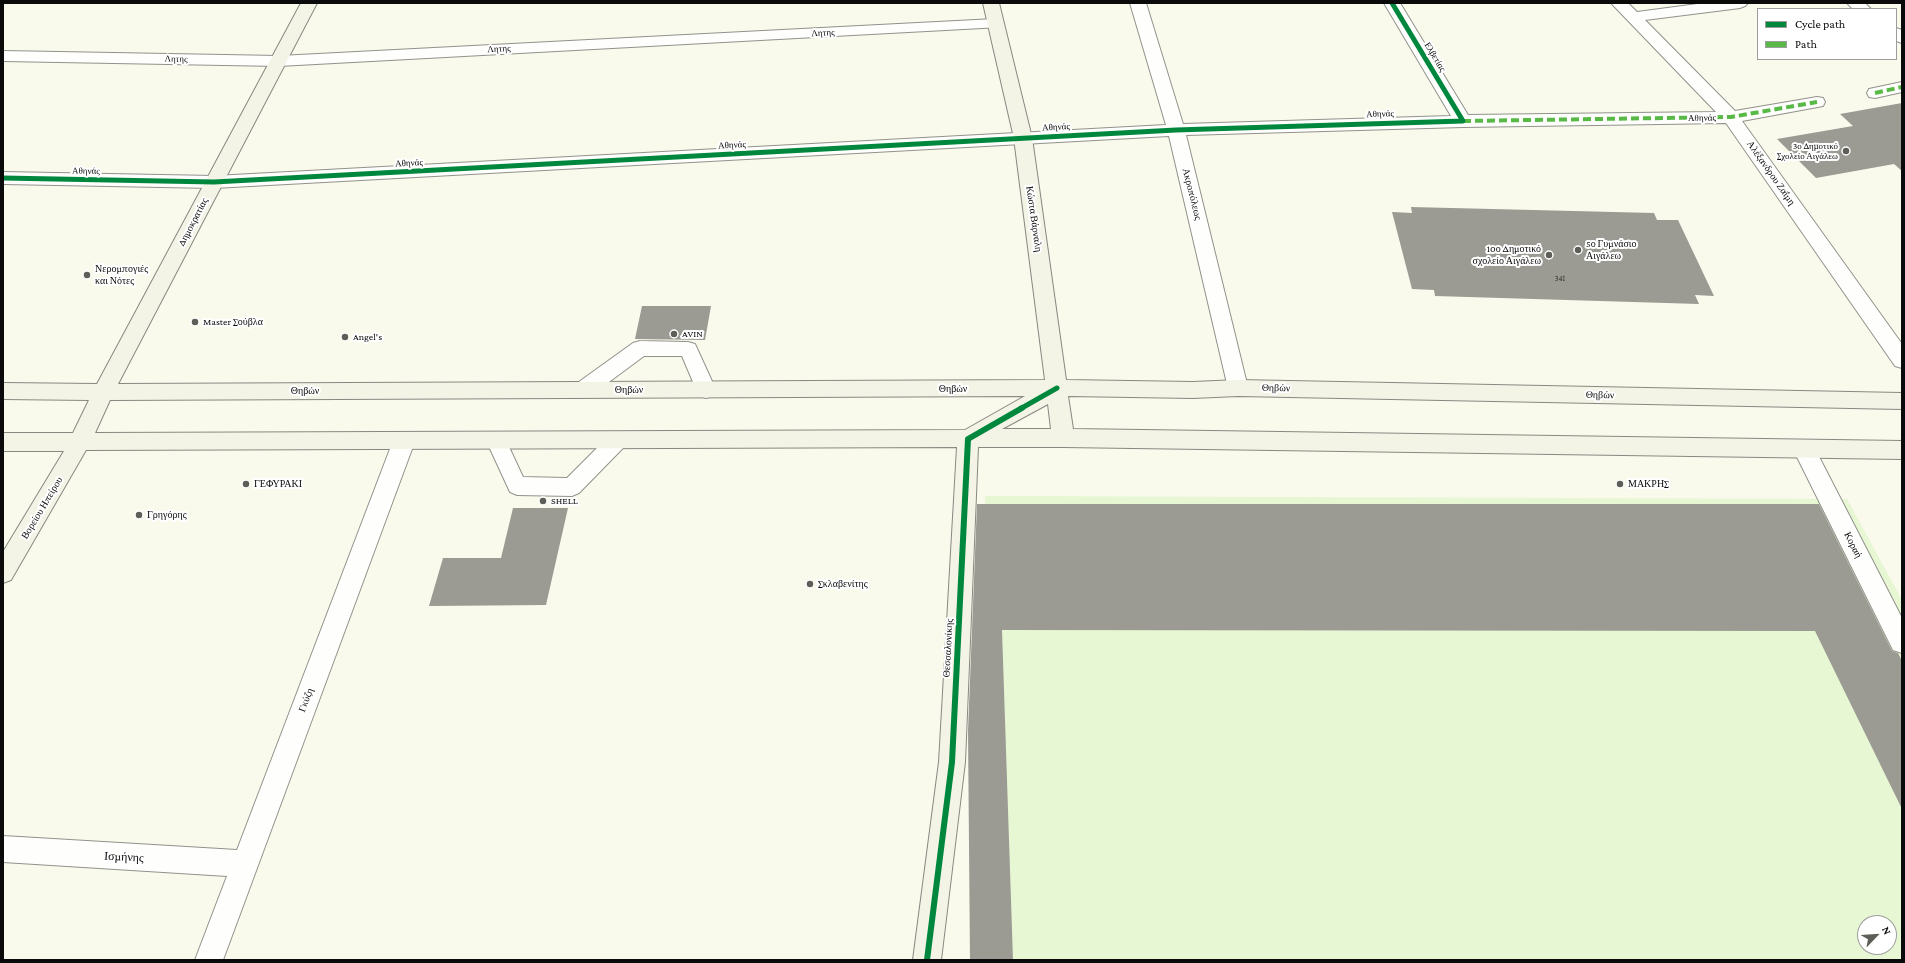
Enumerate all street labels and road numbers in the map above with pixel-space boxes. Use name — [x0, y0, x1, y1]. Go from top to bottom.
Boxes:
street label: Λητης — [811, 27, 835, 39]
street label: Ελβετίας — [1422, 40, 1448, 74]
street label: Λητης — [487, 43, 511, 55]
street label: Λητης — [164, 53, 188, 65]
street label: Αθηνάς — [1366, 108, 1394, 120]
street label: Αθηνάς — [1688, 112, 1716, 124]
street label: Αθηνάς — [1042, 121, 1070, 133]
street label: Αλέξανδρου Ζαΐμη — [1744, 138, 1798, 208]
street label: Αθηνάς — [718, 139, 746, 151]
street label: Αθηνάς — [395, 157, 423, 169]
street label: Αθηνάς — [72, 165, 100, 177]
street label: Ακροπόλεως — [1180, 167, 1204, 221]
street label: Κώστα Βάρναλη — [1023, 185, 1045, 253]
street label: Δημοκρατίας — [175, 196, 211, 248]
street label: Θηβών — [1262, 382, 1290, 394]
street label: Θηβών — [939, 383, 967, 395]
street label: Θηβών — [615, 384, 643, 396]
street label: Θηβών — [291, 385, 319, 397]
street label: Θηβών — [1586, 389, 1614, 401]
street label: Βορείου Ηπείρου — [19, 475, 65, 541]
street label: Κοραή — [1841, 530, 1865, 560]
street label: Θεσσαλονίκης — [940, 618, 956, 678]
street label: Γκύζη — [296, 686, 316, 714]
street label: Ισμήνης — [104, 849, 144, 865]

